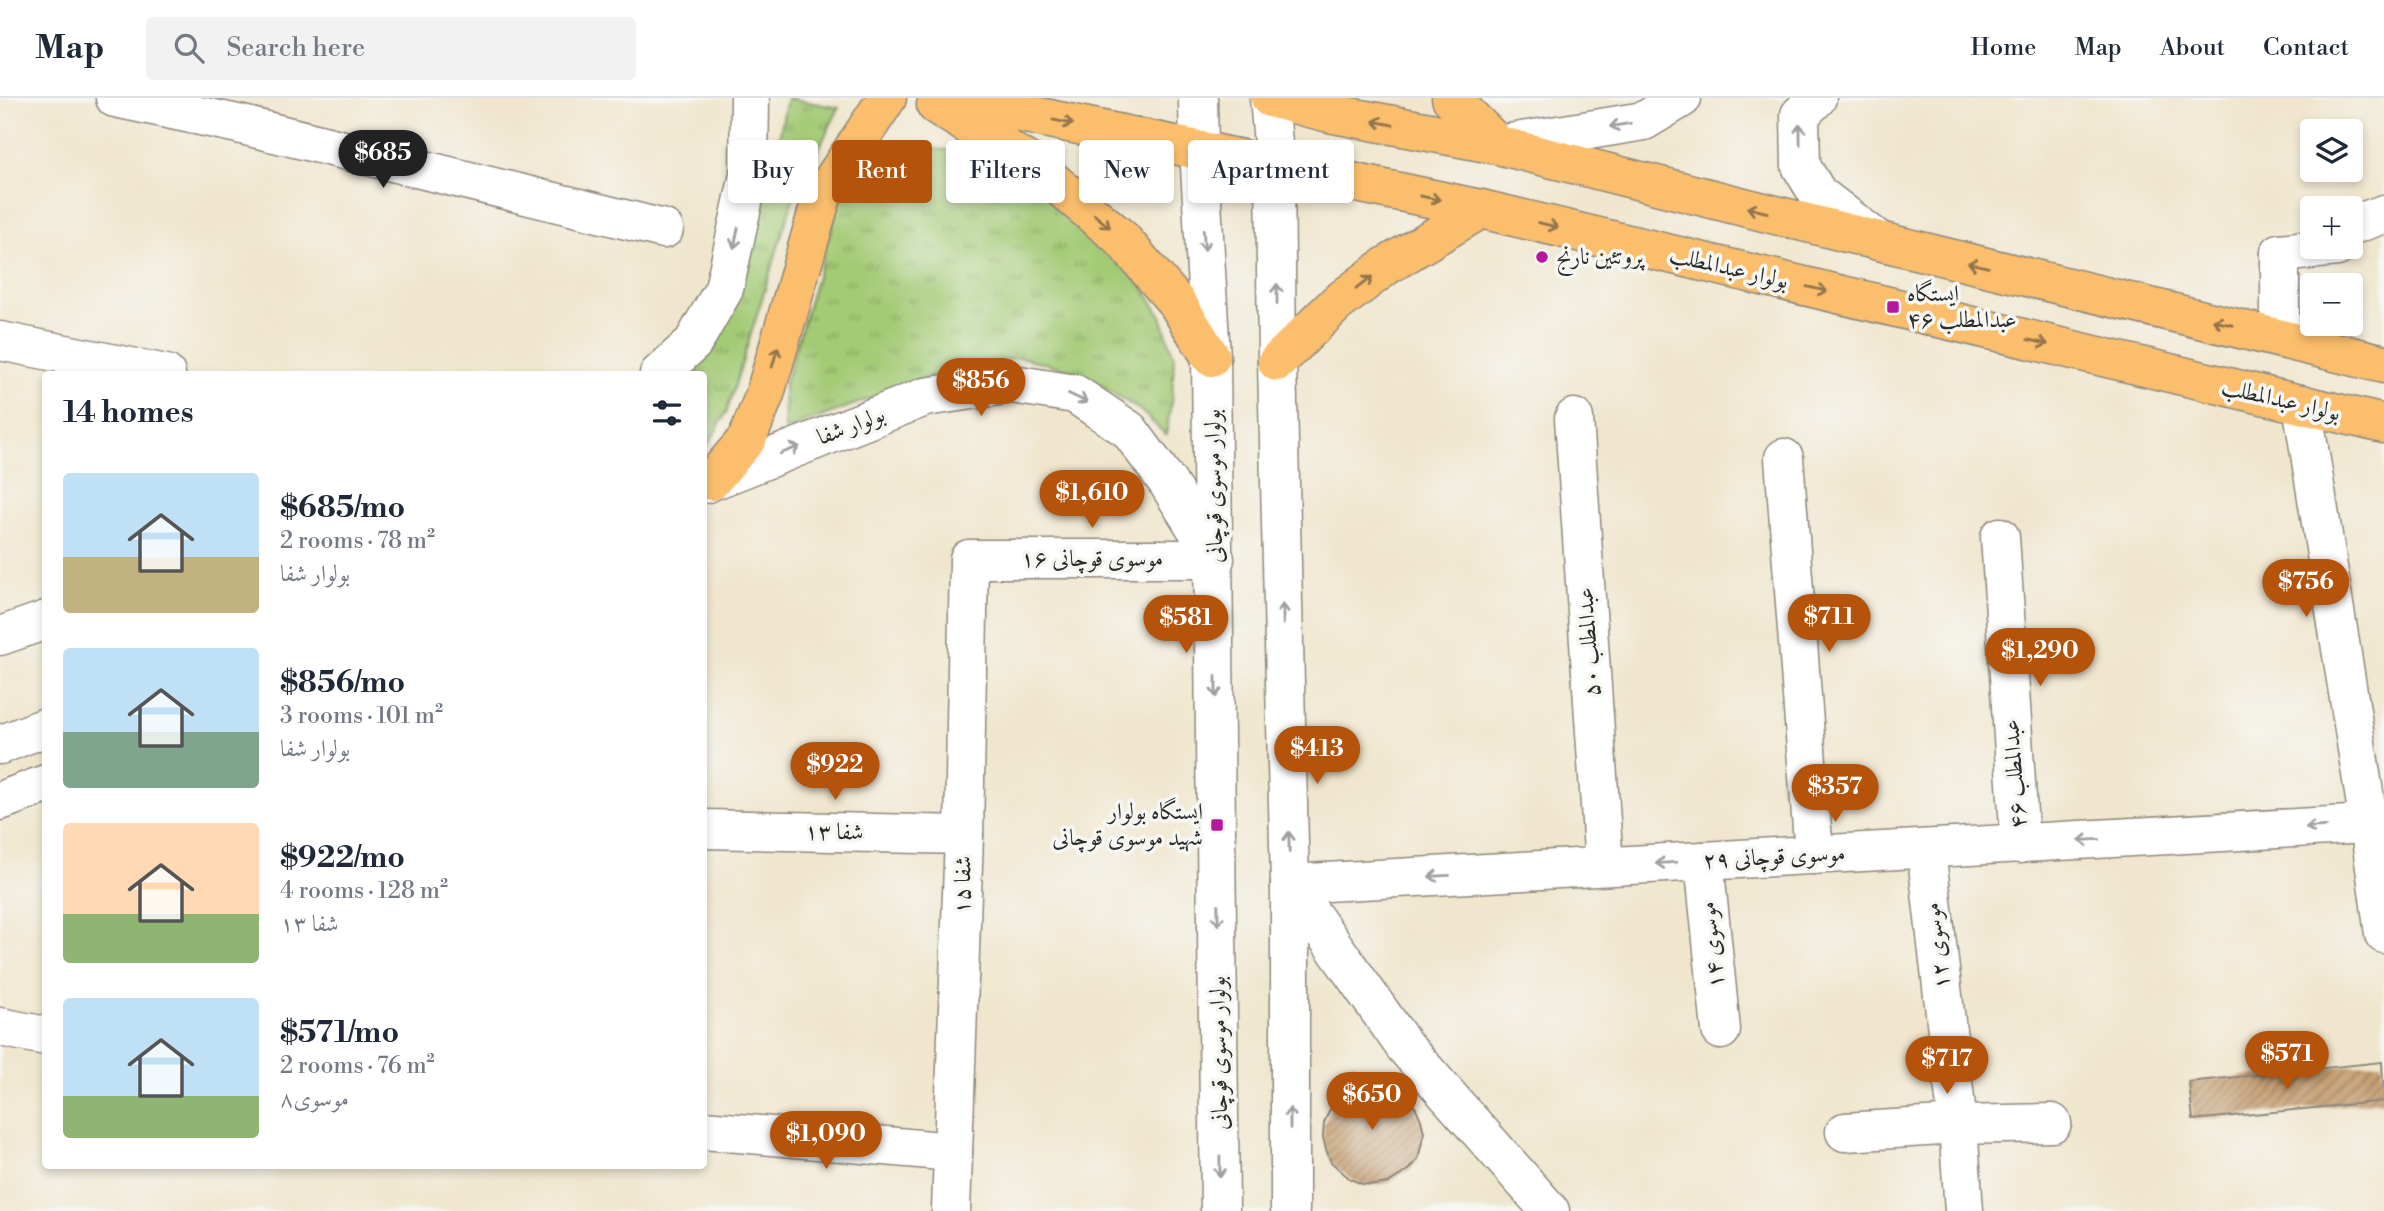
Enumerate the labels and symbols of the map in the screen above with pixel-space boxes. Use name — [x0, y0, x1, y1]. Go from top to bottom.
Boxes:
one-way arrow — [1051, 115, 1074, 129]
one-way arrow — [1372, 116, 1395, 130]
one-way arrow — [1609, 119, 1632, 132]
one-way arrow — [1793, 123, 1807, 146]
pin: $685 — [342, 130, 424, 190]
one-way arrow — [1418, 191, 1441, 205]
one-way arrow — [1746, 203, 1769, 216]
one-way arrow — [1092, 213, 1110, 229]
one-way arrow — [1536, 219, 1559, 232]
one-way arrow — [728, 226, 742, 249]
one-way arrow — [1198, 228, 1211, 250]
street label: بولوار عبدالمطلب — [1667, 241, 1791, 296]
place label: پروتئین نارنج — [1556, 243, 1645, 276]
marker: پروتئین نارنج — [1534, 249, 1550, 265]
one-way arrow — [1967, 258, 1990, 271]
one-way arrow — [1354, 276, 1373, 291]
place label: ایستگاه عبدالمطلب ۴۶ — [1907, 279, 2017, 335]
one-way arrow — [1270, 283, 1284, 306]
one-way arrow — [1805, 283, 1828, 296]
marker: ایستگاه عبدالمطلب ۴۶ — [1885, 299, 1901, 315]
one-way arrow — [2212, 316, 2235, 330]
one-way arrow — [2026, 335, 2049, 349]
one-way arrow — [770, 346, 783, 368]
pin: $856 — [940, 358, 1022, 418]
street label: بولوار عبدالمطلب — [2219, 373, 2343, 428]
one-way arrow — [1067, 392, 1088, 405]
street label: بولوار شفا — [813, 400, 889, 452]
street label: بولوار موسوی قوچانی — [1199, 409, 1230, 563]
one-way arrow — [779, 443, 800, 456]
pin: $1,610 — [1035, 470, 1149, 530]
street label: موسوی قوچانی ۱۶ — [1021, 545, 1163, 574]
pin: $756 — [2265, 560, 2347, 619]
street label: عبدالمطلب ۵۰ — [1571, 586, 1608, 698]
pin: $711 — [1788, 594, 1870, 654]
pin: $581 — [1145, 596, 1227, 655]
one-way arrow — [1277, 603, 1290, 626]
pin: $1,290 — [1983, 628, 2097, 688]
one-way arrow — [1209, 676, 1223, 699]
street label: عبدالمطلب ۴۶ — [1997, 718, 2034, 830]
pin: $413 — [1276, 726, 1358, 786]
pin: $922 — [794, 742, 876, 802]
pin: $357 — [1794, 764, 1876, 824]
place label: ایستگاه بولوار شهید موسوی قوچانی — [1052, 797, 1203, 853]
street label: شفا ۱۳ — [804, 817, 864, 847]
marker: ایستگاه بولوار شهید موسوی قوچانی — [1209, 817, 1225, 833]
one-way arrow — [2305, 821, 2328, 834]
one-way arrow — [1282, 831, 1296, 854]
one-way arrow — [2077, 833, 2100, 846]
street label: موسوی قوچانی ۲۹ — [1702, 839, 1846, 876]
street label: شفا ۱۵ — [948, 855, 978, 915]
one-way arrow — [1655, 857, 1678, 870]
one-way arrow — [1428, 870, 1450, 883]
street label: موسوی ۱۴ — [1694, 900, 1730, 990]
street label: موسوی ۱۲ — [1918, 901, 1956, 991]
one-way arrow — [1211, 903, 1225, 926]
street label: بولوار موسوی قوچانی — [1204, 976, 1235, 1130]
pin: $571 — [2246, 1032, 2328, 1091]
pin: $717 — [1906, 1037, 1988, 1096]
pin: $650 — [1331, 1072, 1413, 1132]
one-way arrow — [1283, 1107, 1297, 1130]
pin: $1,090 — [769, 1112, 883, 1171]
one-way arrow — [1213, 1155, 1227, 1178]

